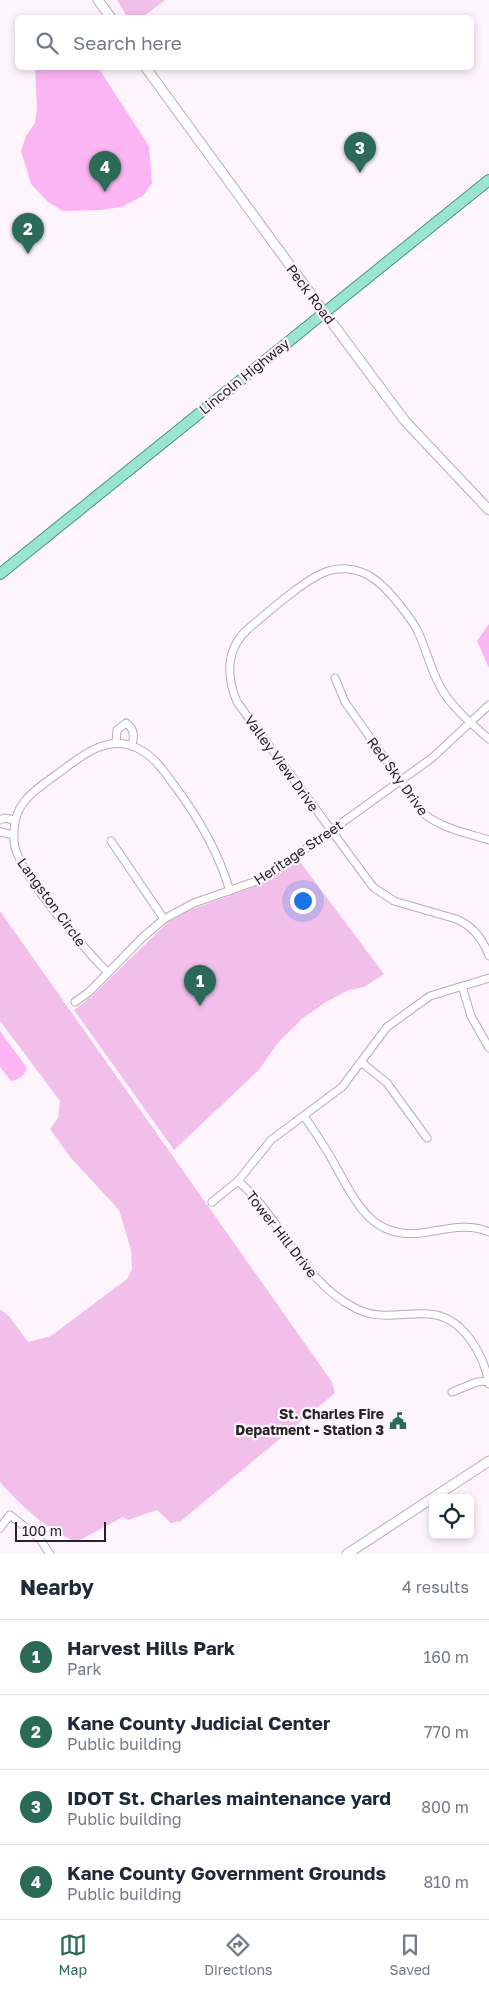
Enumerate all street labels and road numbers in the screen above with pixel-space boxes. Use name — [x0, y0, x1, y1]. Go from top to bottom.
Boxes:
street label: Peck Road — [283, 261, 339, 327]
street label: Lincoln Highway — [196, 334, 293, 418]
street label: Valley View Drive — [241, 711, 323, 815]
street label: Red Sky Drive — [364, 734, 432, 818]
street label: Heritage Street — [250, 816, 346, 888]
street label: Langston Circle — [14, 854, 90, 950]
street label: Tower Hill Drive — [243, 1187, 321, 1281]

